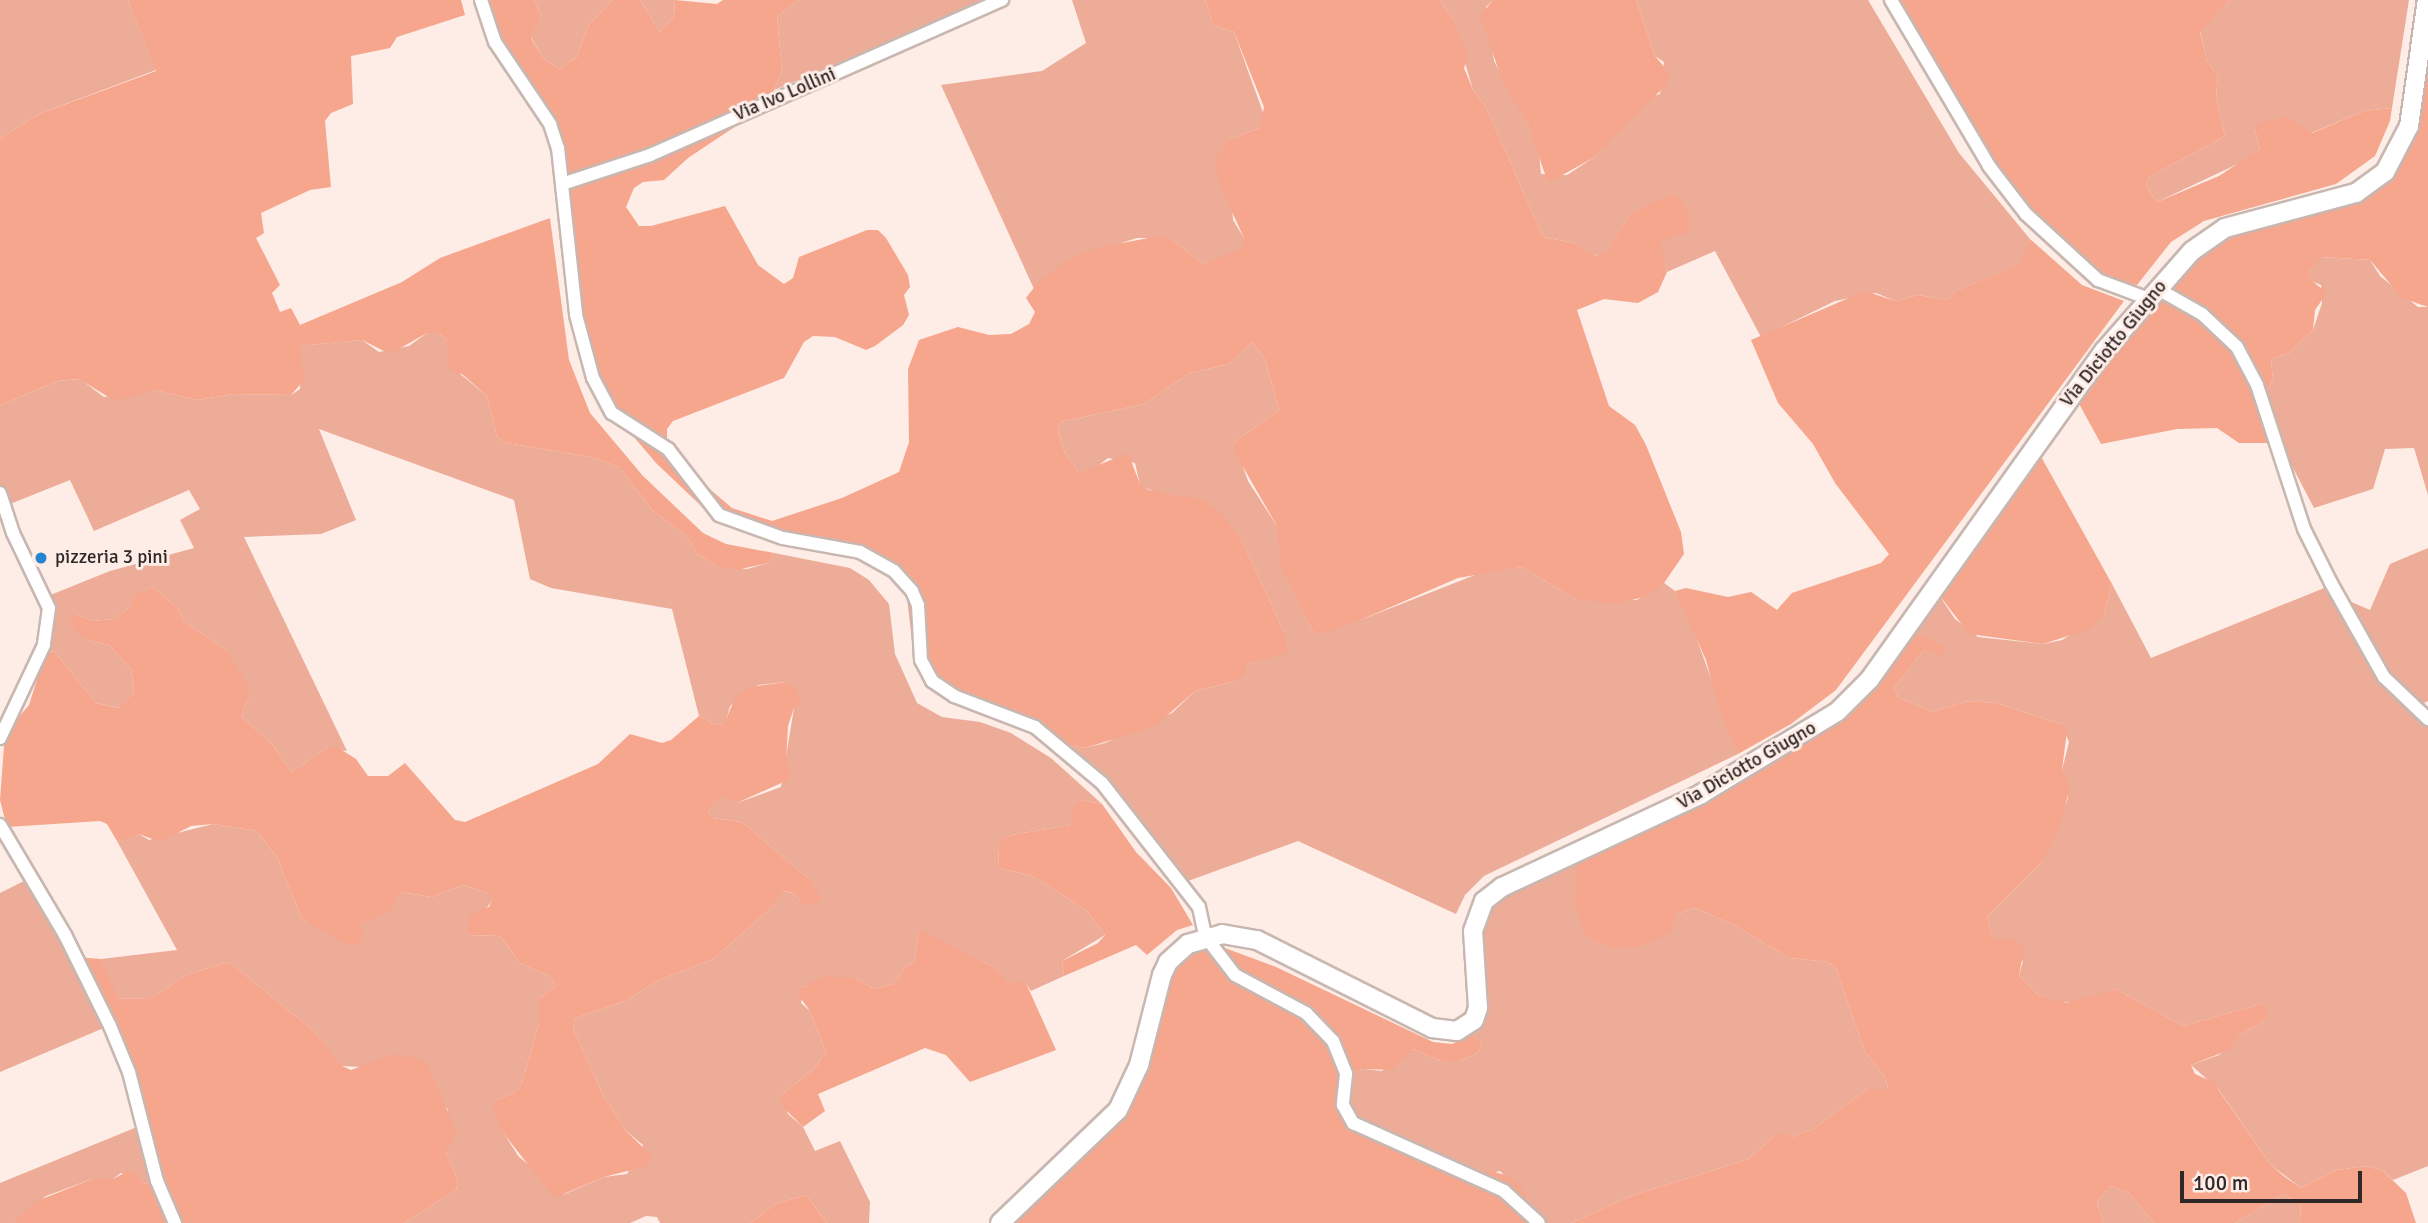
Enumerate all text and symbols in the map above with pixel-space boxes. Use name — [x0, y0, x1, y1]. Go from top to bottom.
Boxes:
street label: Via Ivo Lollini — [731, 63, 839, 127]
street label: Via Diciotto Giugno — [2056, 276, 2172, 412]
place label: pizzeria 3 pini — [55, 547, 168, 569]
marker: pizzeria 3 pini — [33, 550, 49, 566]
street label: Via Diciotto Giugno — [1674, 717, 1820, 815]
scale bar — [2183, 1156, 2365, 1200]
text: 100 m — [2193, 1170, 2248, 1196]

